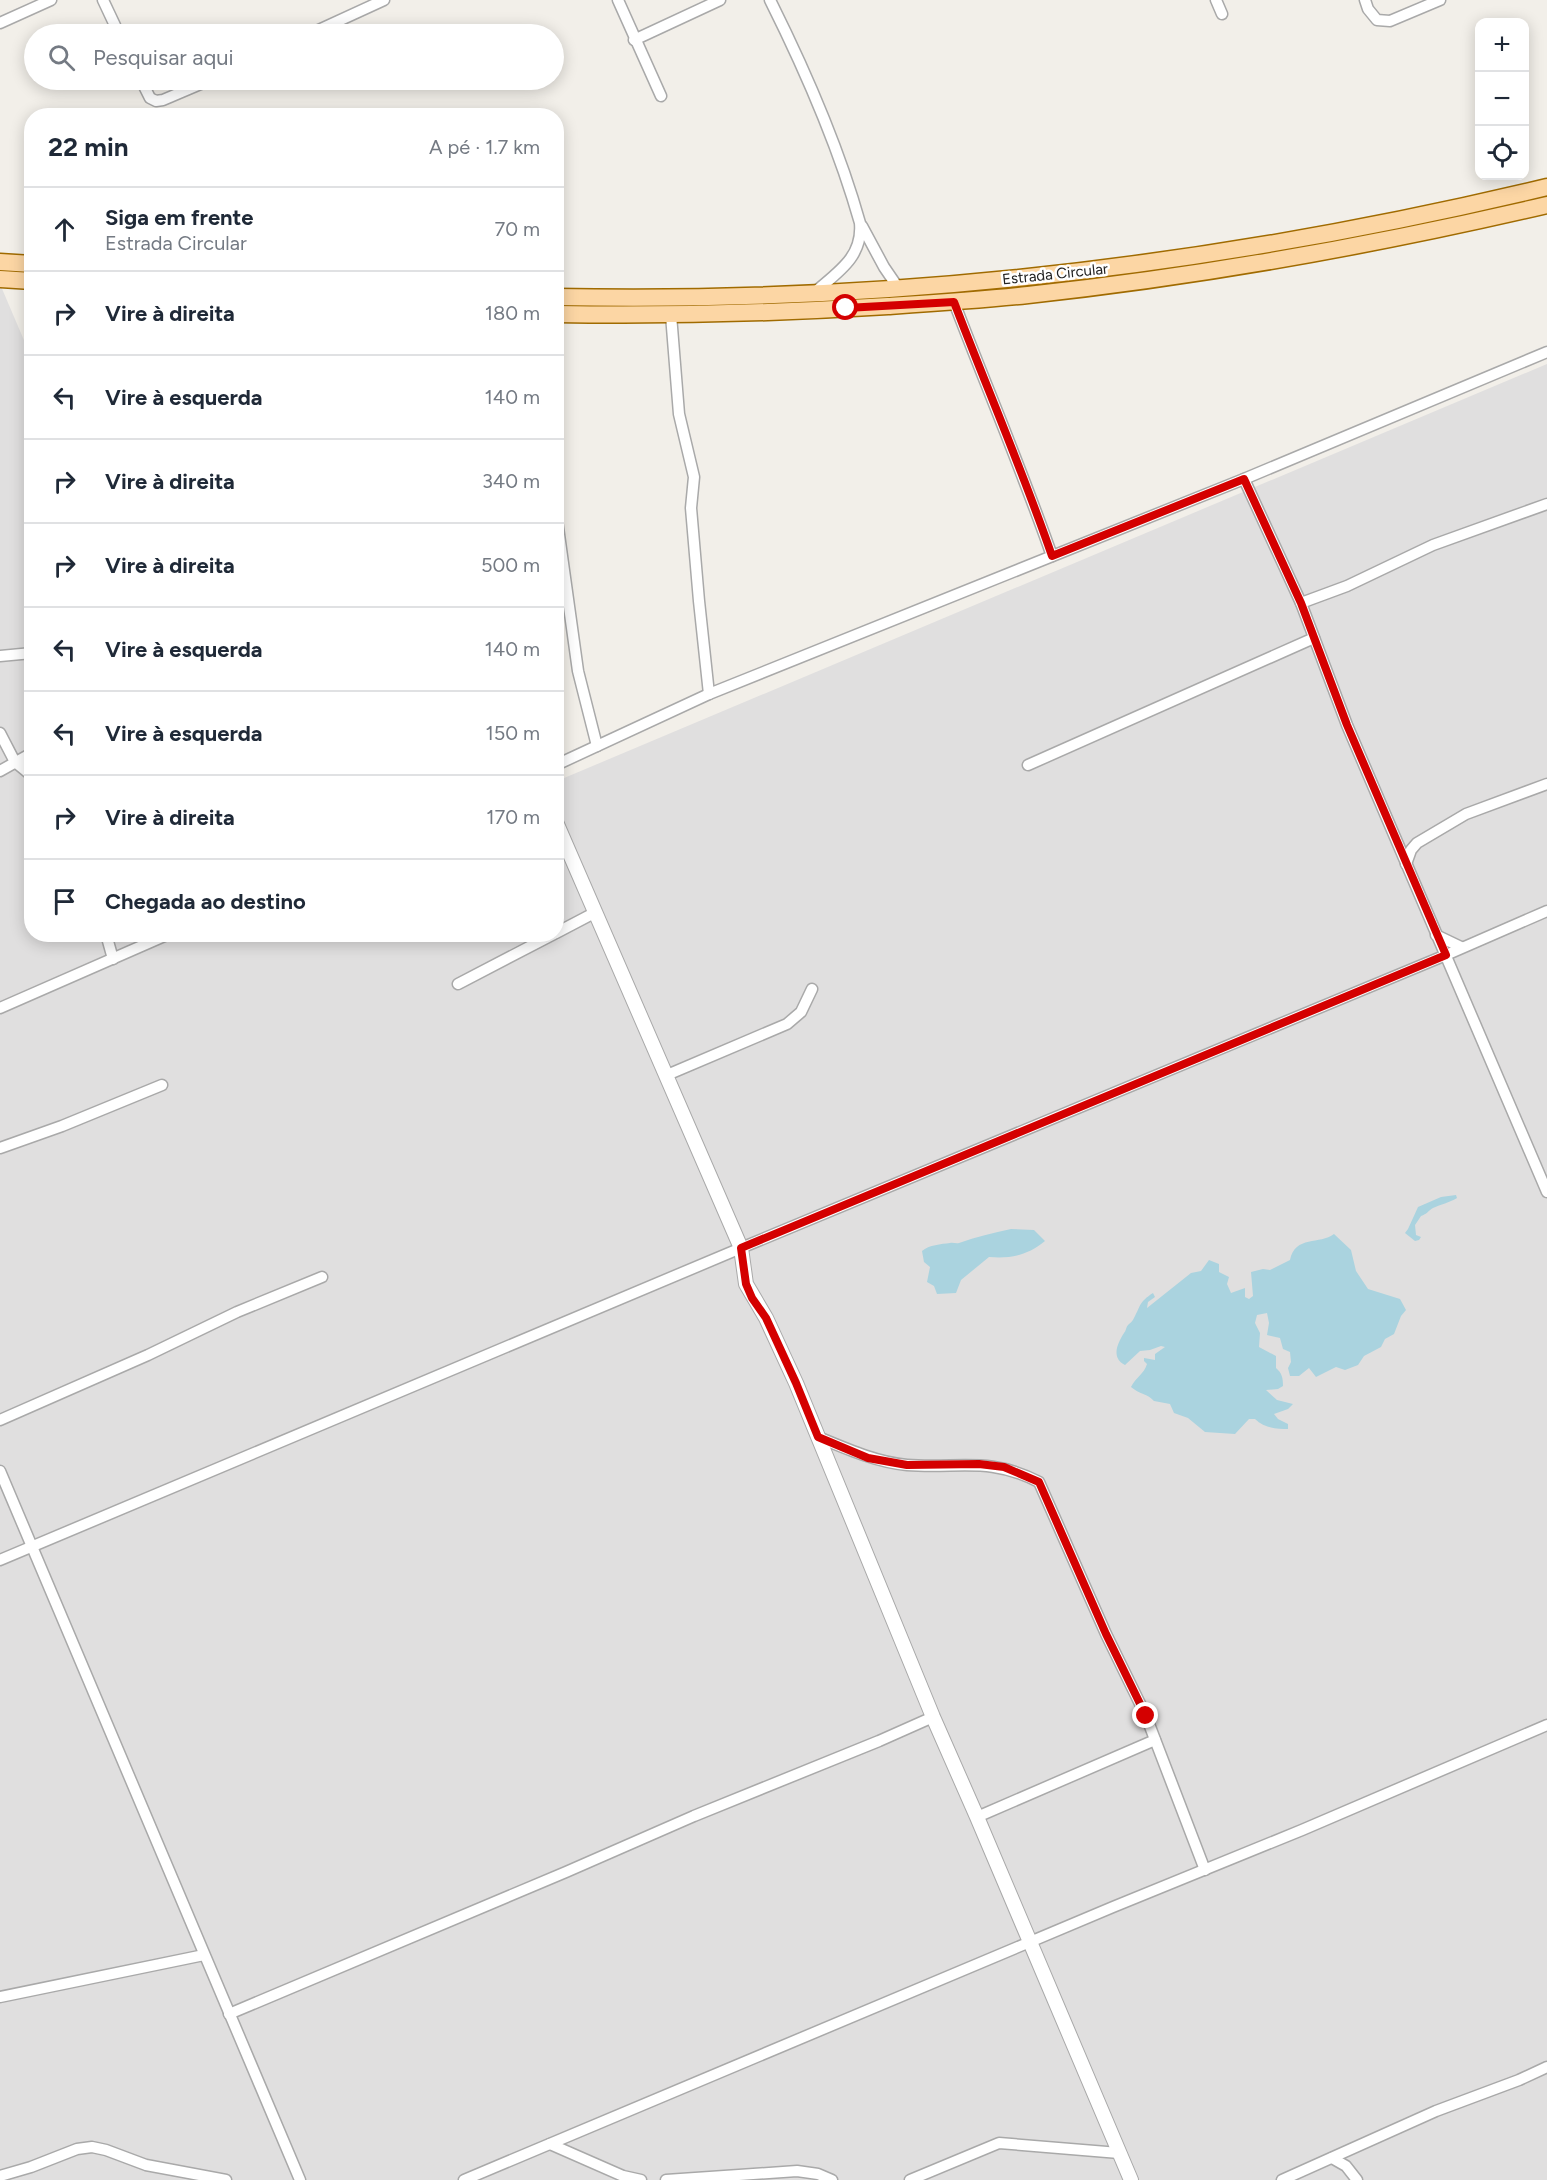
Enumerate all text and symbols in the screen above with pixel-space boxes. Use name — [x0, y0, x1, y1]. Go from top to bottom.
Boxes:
map controls — [1475, 18, 1529, 180]
button: + — [1475, 18, 1529, 72]
search box — [24, 24, 564, 90]
icon: search — [45, 41, 78, 74]
text: Pesquisar aqui — [93, 44, 234, 71]
button: − — [1475, 72, 1529, 126]
button: locate — [1475, 126, 1529, 180]
text: 22 min — [48, 131, 129, 163]
text: A pé · 1.7 km — [429, 135, 540, 159]
text: Siga em frente — [105, 204, 253, 231]
icon: ahead — [48, 213, 81, 246]
text: 70 m — [494, 217, 540, 241]
text: Estrada Circular — [105, 231, 247, 255]
street label: Estrada Circular — [1001, 259, 1109, 289]
route start — [832, 294, 858, 320]
icon: right — [48, 297, 81, 330]
text: Vire à direita — [105, 300, 235, 327]
text: 180 m — [485, 301, 540, 325]
icon: left — [48, 381, 81, 414]
text: Vire à esquerda — [105, 384, 263, 411]
text: 140 m — [485, 385, 540, 409]
icon: right — [48, 465, 81, 498]
text: Vire à direita — [105, 468, 235, 495]
text: 340 m — [482, 469, 540, 493]
icon: right — [48, 549, 81, 582]
text: Vire à direita — [105, 552, 235, 579]
text: 500 m — [481, 553, 540, 577]
icon: left — [48, 633, 81, 666]
text: Vire à esquerda — [105, 636, 263, 663]
text: 140 m — [485, 637, 540, 661]
icon: left — [48, 717, 81, 750]
text: Vire à esquerda — [105, 720, 263, 747]
text: 150 m — [485, 721, 540, 745]
icon: right — [48, 801, 81, 834]
text: Vire à direita — [105, 804, 235, 831]
text: 170 m — [486, 805, 540, 829]
icon: arrive — [48, 885, 81, 918]
text: Chegada ao destino — [105, 888, 306, 915]
route end — [1132, 1702, 1158, 1728]

